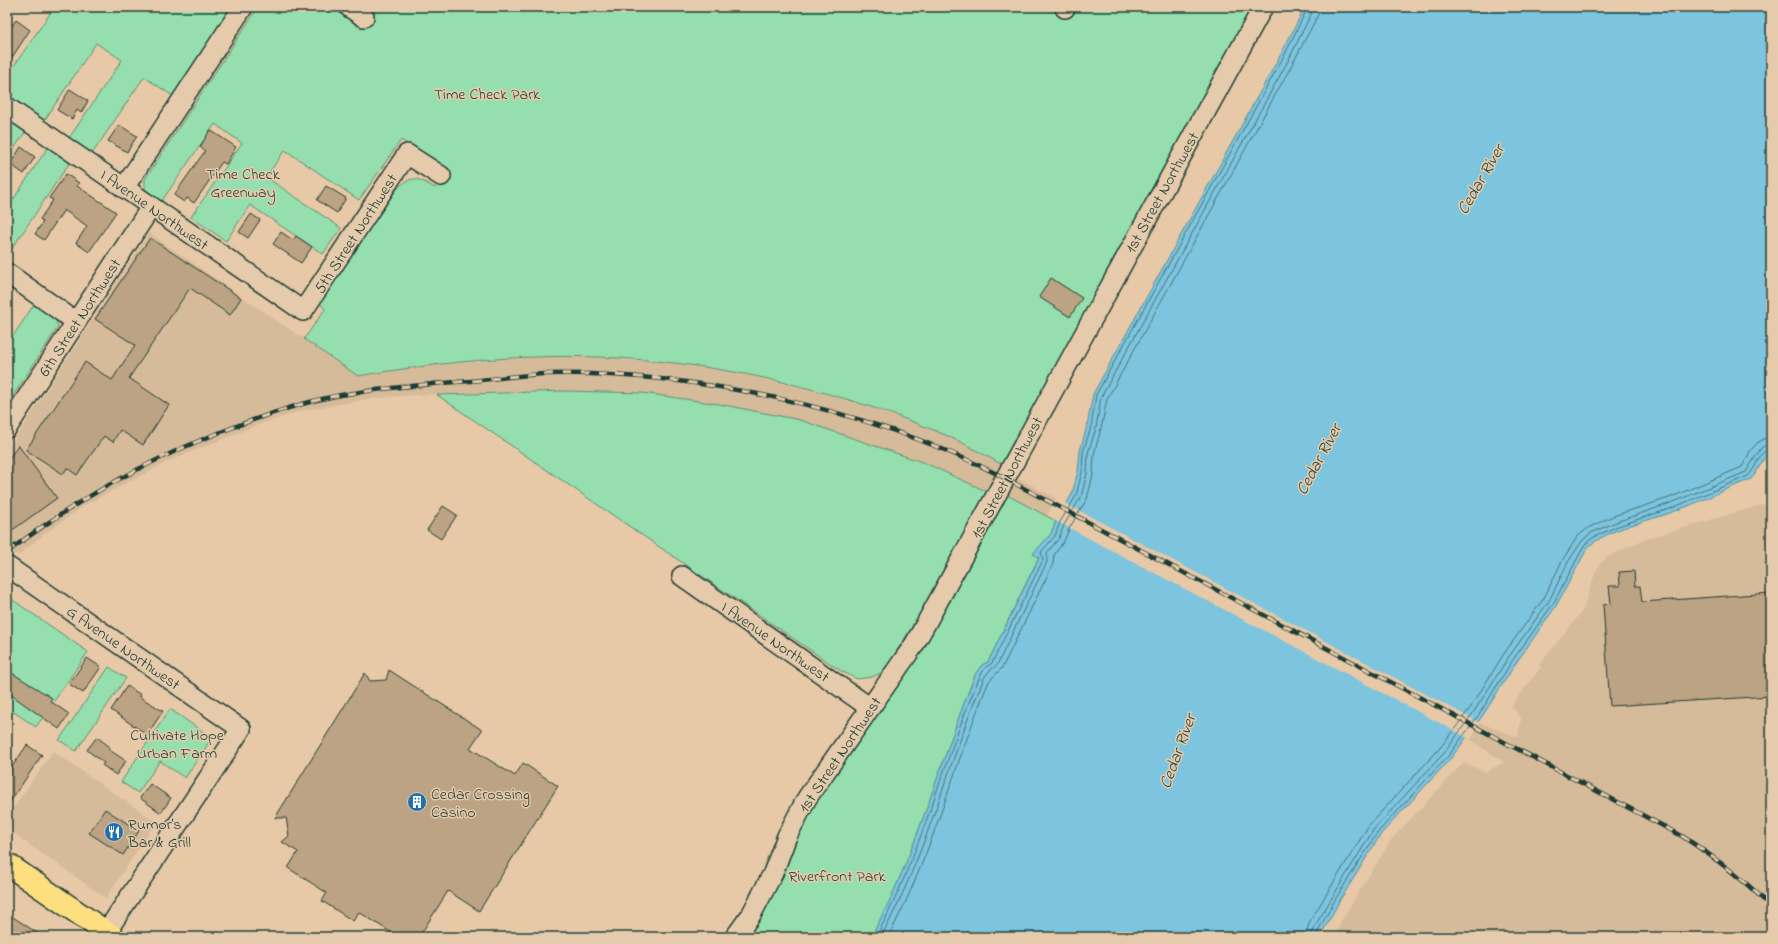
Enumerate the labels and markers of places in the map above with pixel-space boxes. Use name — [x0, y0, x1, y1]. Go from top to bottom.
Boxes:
place label: Cedar Crossing Casino — [431, 783, 530, 825]
building icon: Cedar Crossing Casino — [406, 791, 428, 813]
place label: Rumor's Bar & Grill — [127, 813, 191, 855]
restaurant icon: Rumor's Bar & Grill — [103, 821, 125, 843]

